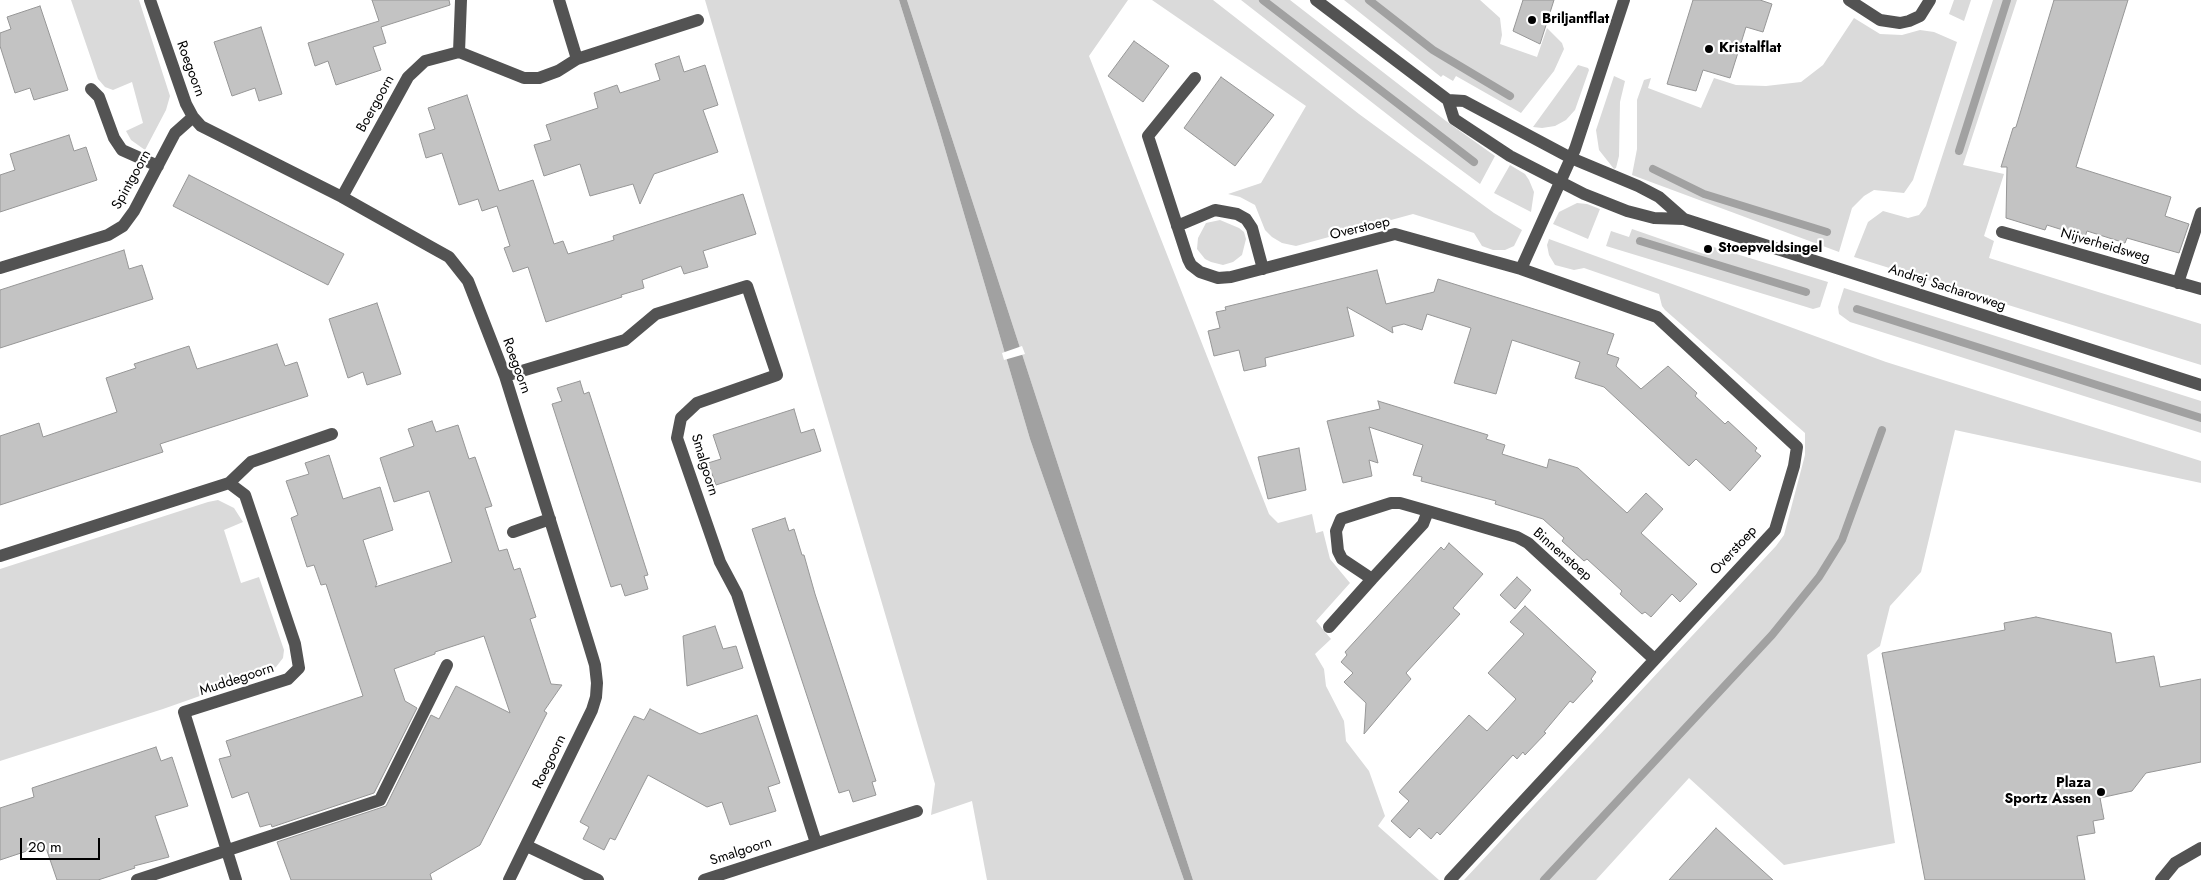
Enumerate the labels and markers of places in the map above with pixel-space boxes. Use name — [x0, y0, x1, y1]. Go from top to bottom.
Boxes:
place label: Briljantflat — [1542, 12, 1609, 28]
marker: Briljantflat — [1526, 14, 1538, 26]
place label: Kristalflat — [1719, 41, 1781, 57]
marker: Kristalflat — [1703, 43, 1715, 55]
place label: Stoepveldsingel — [1718, 241, 1822, 257]
marker: Stoepveldsingel — [1702, 243, 1714, 255]
place label: Plaza Sportz Assen — [2005, 776, 2091, 809]
marker: Plaza Sportz Assen — [2095, 786, 2107, 798]

